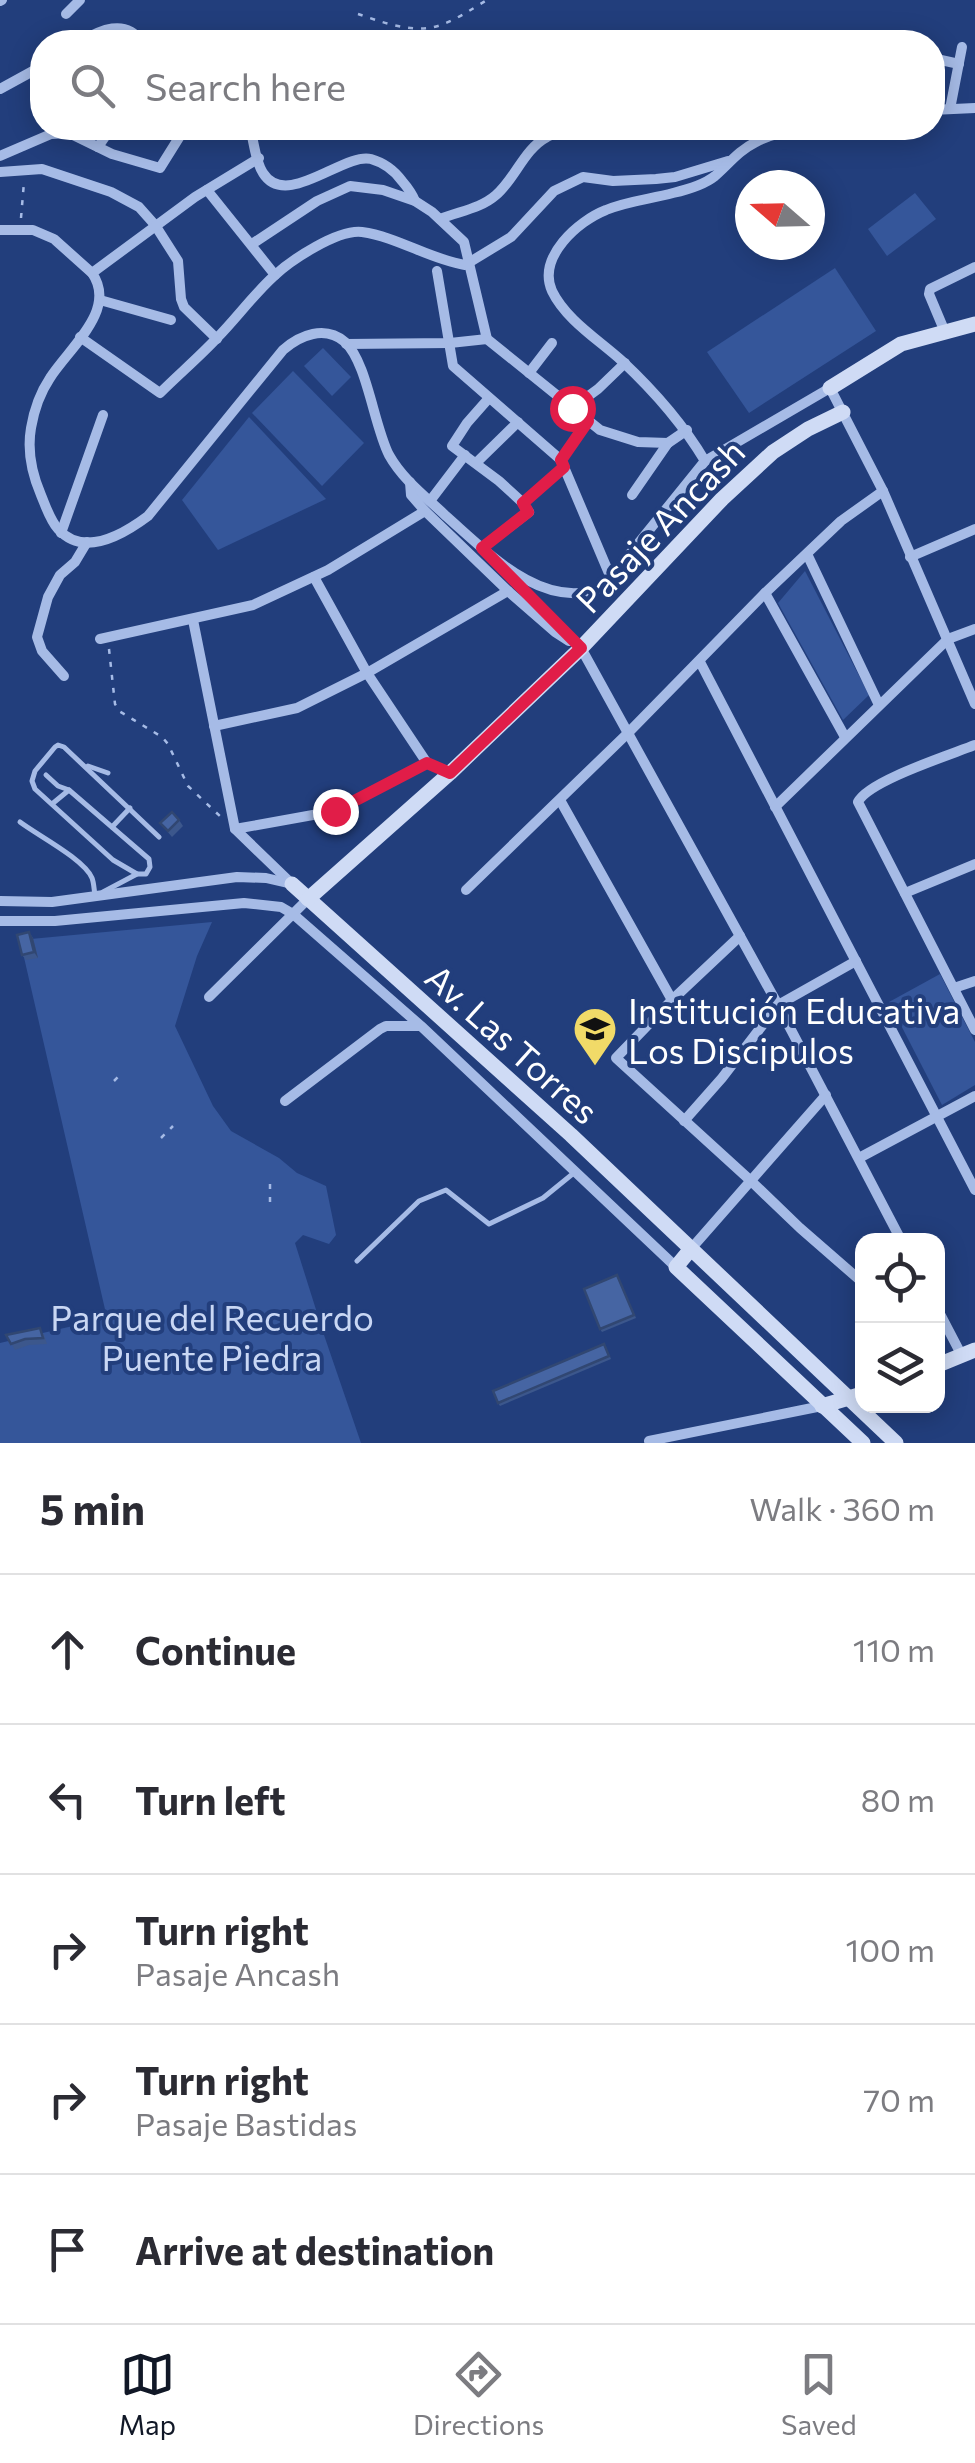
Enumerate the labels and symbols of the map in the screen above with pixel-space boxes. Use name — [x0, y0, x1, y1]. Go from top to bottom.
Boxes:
north arrow — [735, 170, 825, 260]
route start — [550, 386, 596, 432]
street label: Pasaje Ancash — [566, 429, 752, 621]
route end — [313, 789, 359, 835]
street label: Av. Las Torres — [418, 954, 608, 1132]
place label: Institución Educativa Los Discipulos — [628, 988, 960, 1071]
school or university icon: Institución Educativa Los Discipulos — [572, 1006, 618, 1067]
park label: Parque del Recuerdo Puente Piedra — [50, 1295, 374, 1378]

